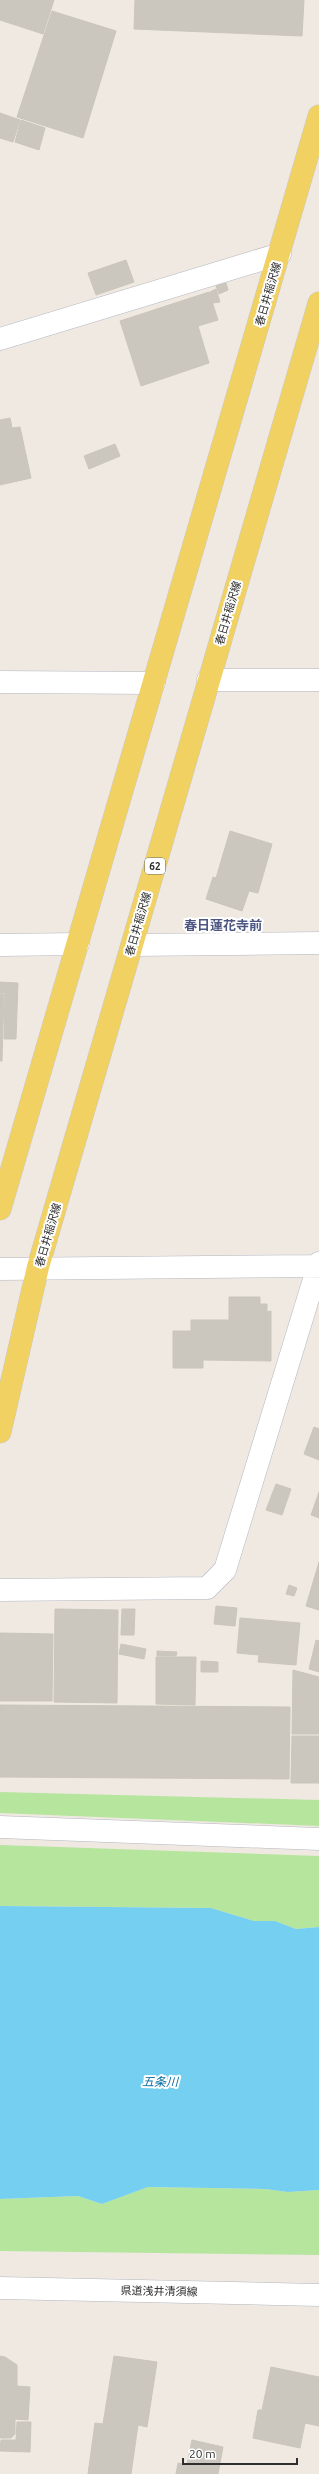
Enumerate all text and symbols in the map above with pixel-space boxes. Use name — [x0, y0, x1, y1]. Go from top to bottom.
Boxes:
street label: 春日井稲沢線 — [253, 261, 283, 327]
street label: 春日井稲沢線 — [213, 580, 243, 646]
road number: 62 — [145, 858, 165, 874]
street label: 春日井稲沢線 — [123, 891, 153, 957]
district label: 春日蓮花寺前 — [184, 918, 262, 932]
street label: 春日井稲沢線 — [33, 1202, 63, 1268]
water label: 五条川 — [142, 2075, 180, 2088]
street label: 県道浅井清須線 — [120, 2284, 198, 2298]
scale bar — [183, 2440, 297, 2466]
text: 20 m — [189, 2447, 216, 2460]

